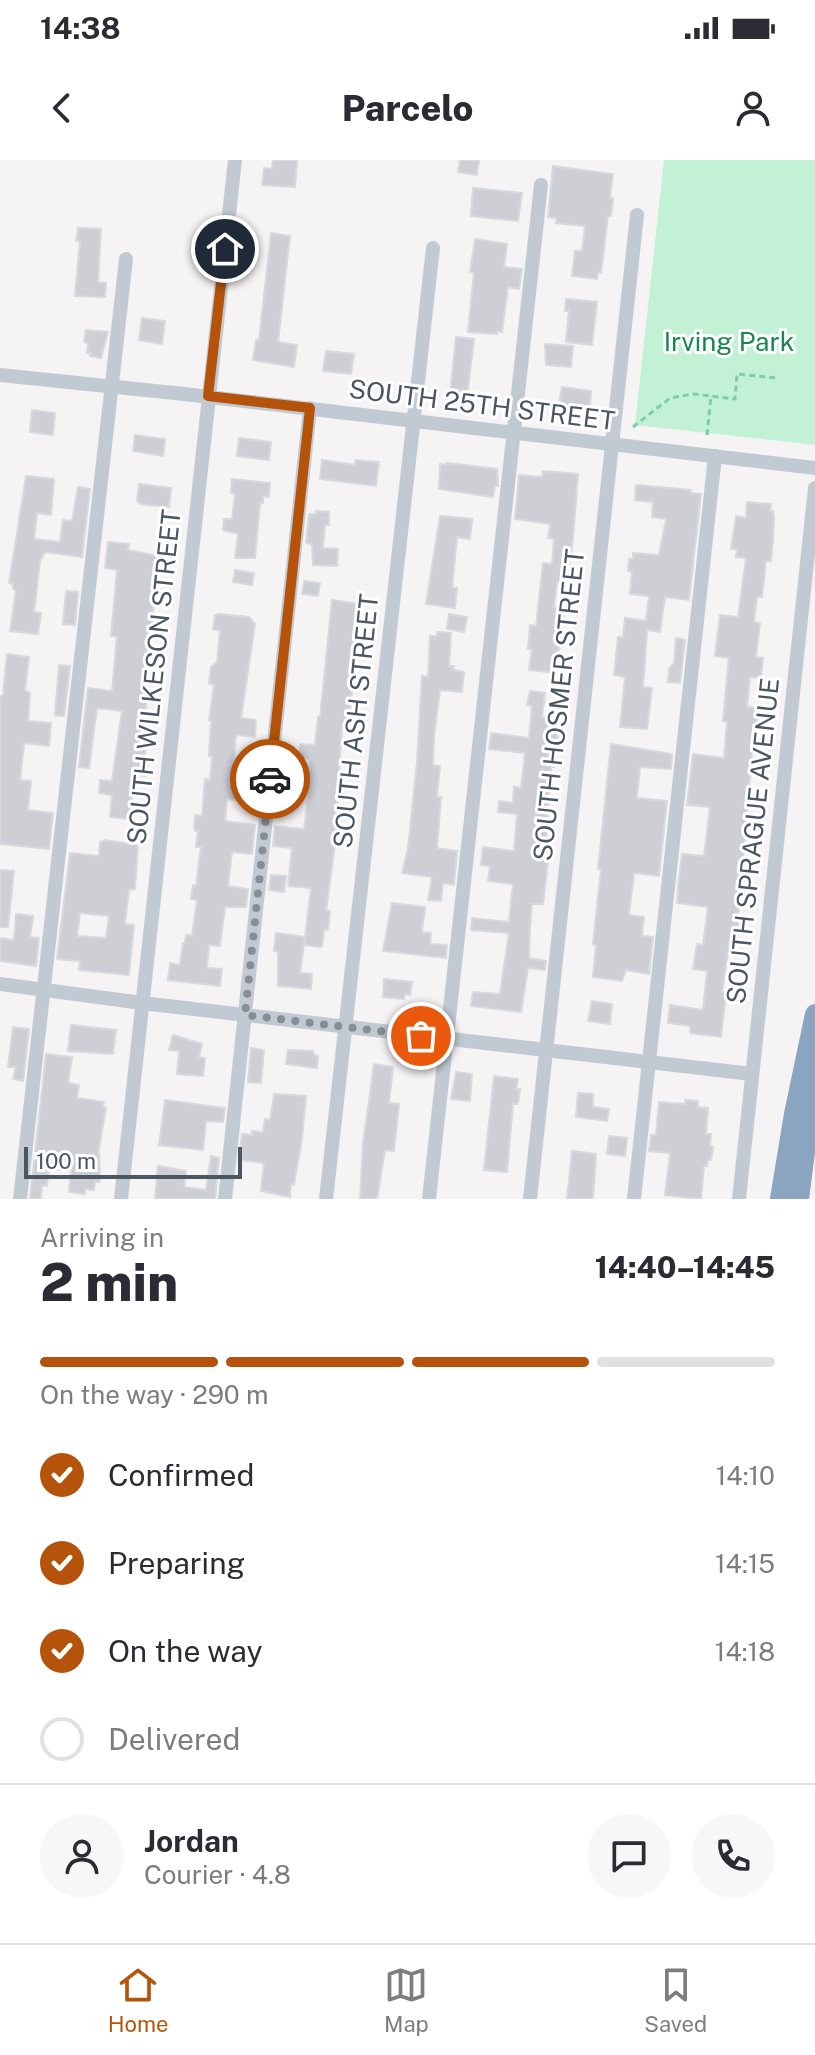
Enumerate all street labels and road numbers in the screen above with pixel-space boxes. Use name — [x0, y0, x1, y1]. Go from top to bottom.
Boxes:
street label: SOUTH 25TH STREET — [347, 373, 617, 436]
street label: SOUTH WILKESON STREET — [120, 508, 187, 846]
street label: SOUTH HOSMER STREET — [527, 547, 590, 862]
street label: SOUTH ASH STREET — [327, 592, 384, 850]
street label: SOUTH SPRAGUE AVENUE — [720, 676, 785, 1005]

